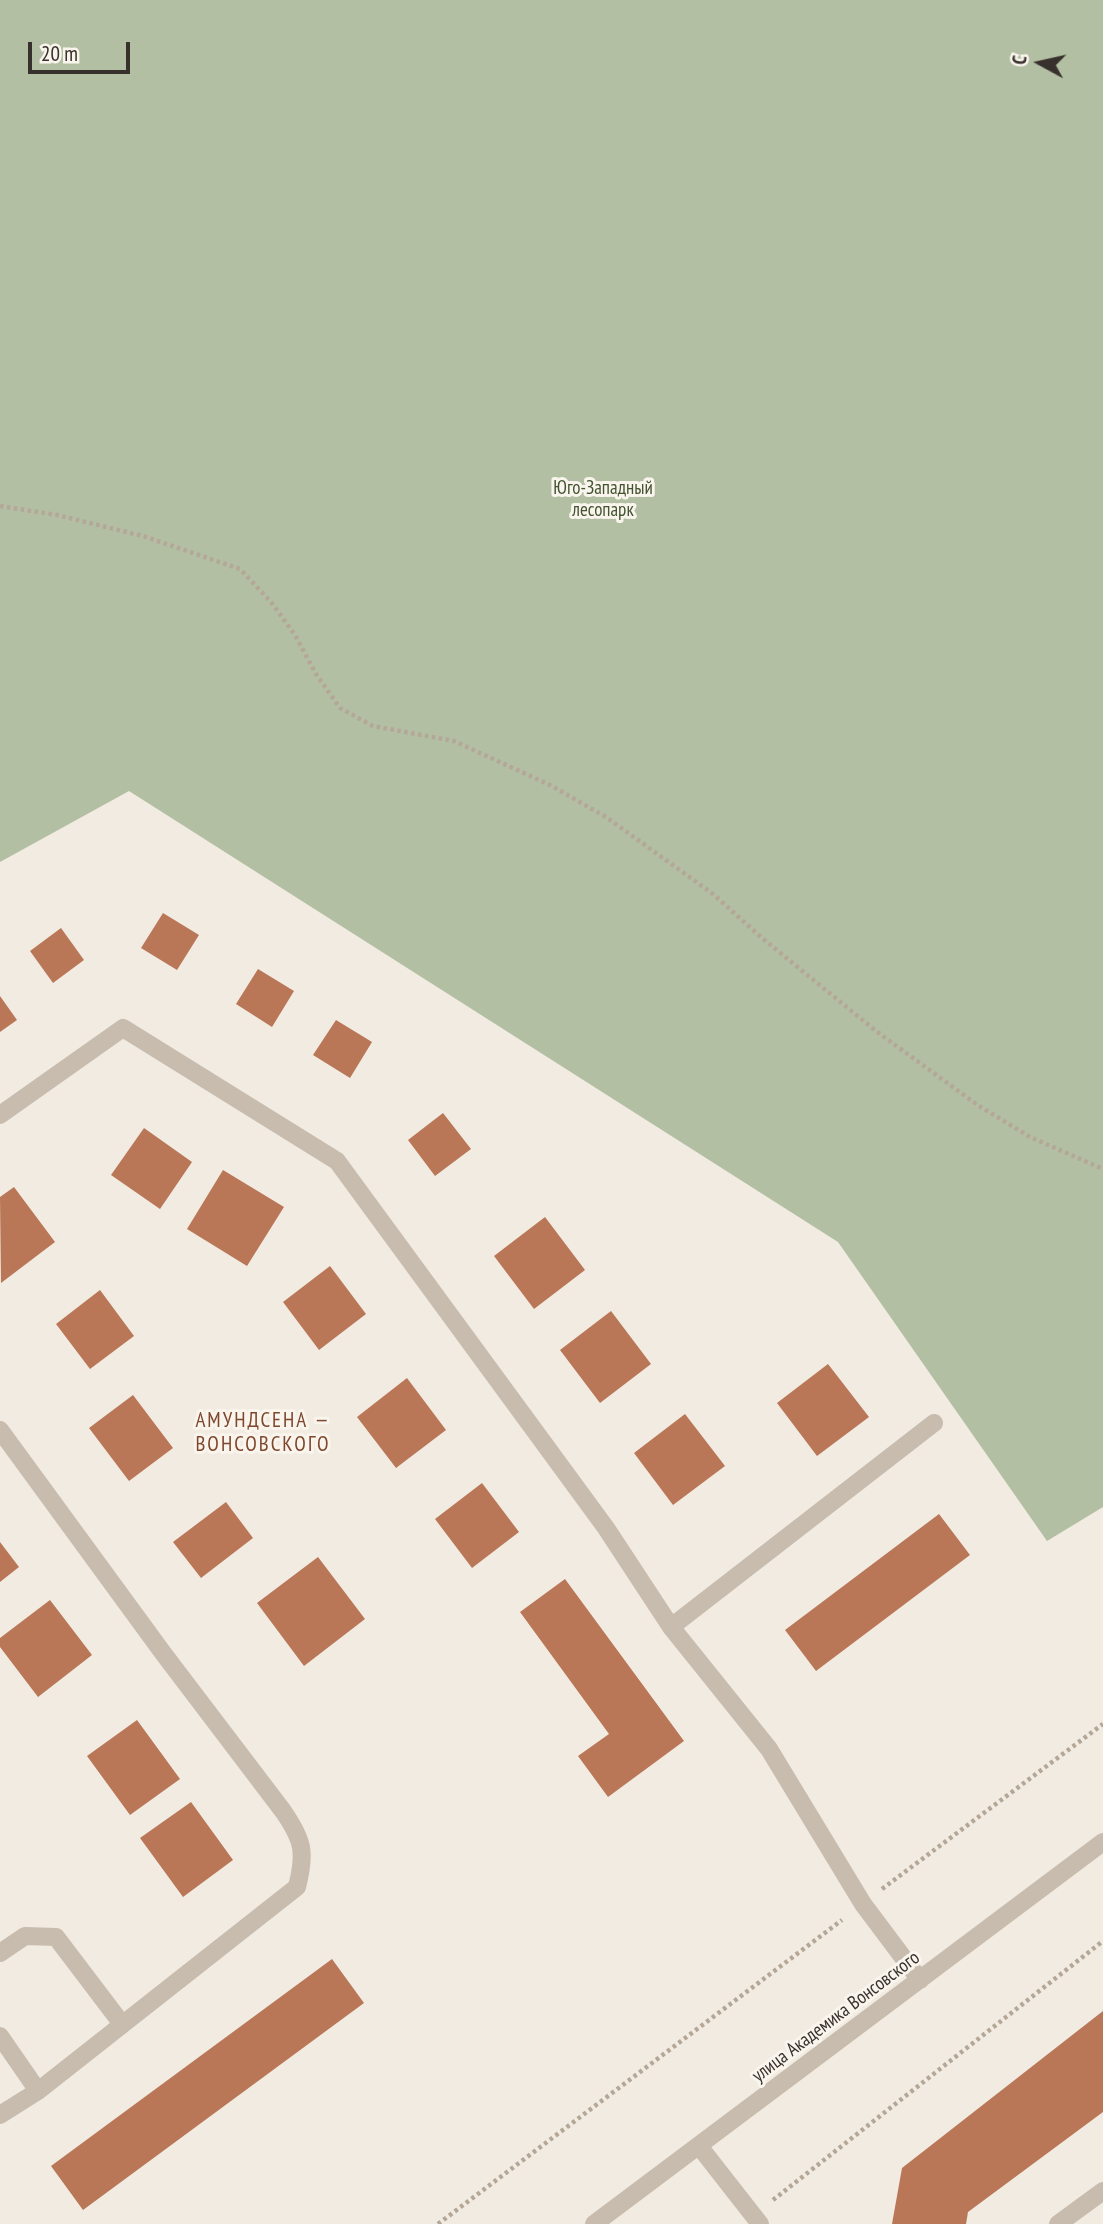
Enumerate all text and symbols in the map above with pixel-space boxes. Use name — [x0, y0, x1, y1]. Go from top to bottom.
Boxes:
scale bar — [32, 28, 133, 72]
north arrow — [1005, 28, 1075, 98]
text: 20 m — [41, 40, 78, 67]
text: С — [1007, 54, 1032, 66]
park label: Юго-Западный лесопарк — [553, 478, 653, 522]
district label: АМУНДСЕНА — ВОНСОВСКОГО — [197, 1408, 329, 1458]
street label: улица Академика Вонсовского — [748, 1947, 924, 2087]

